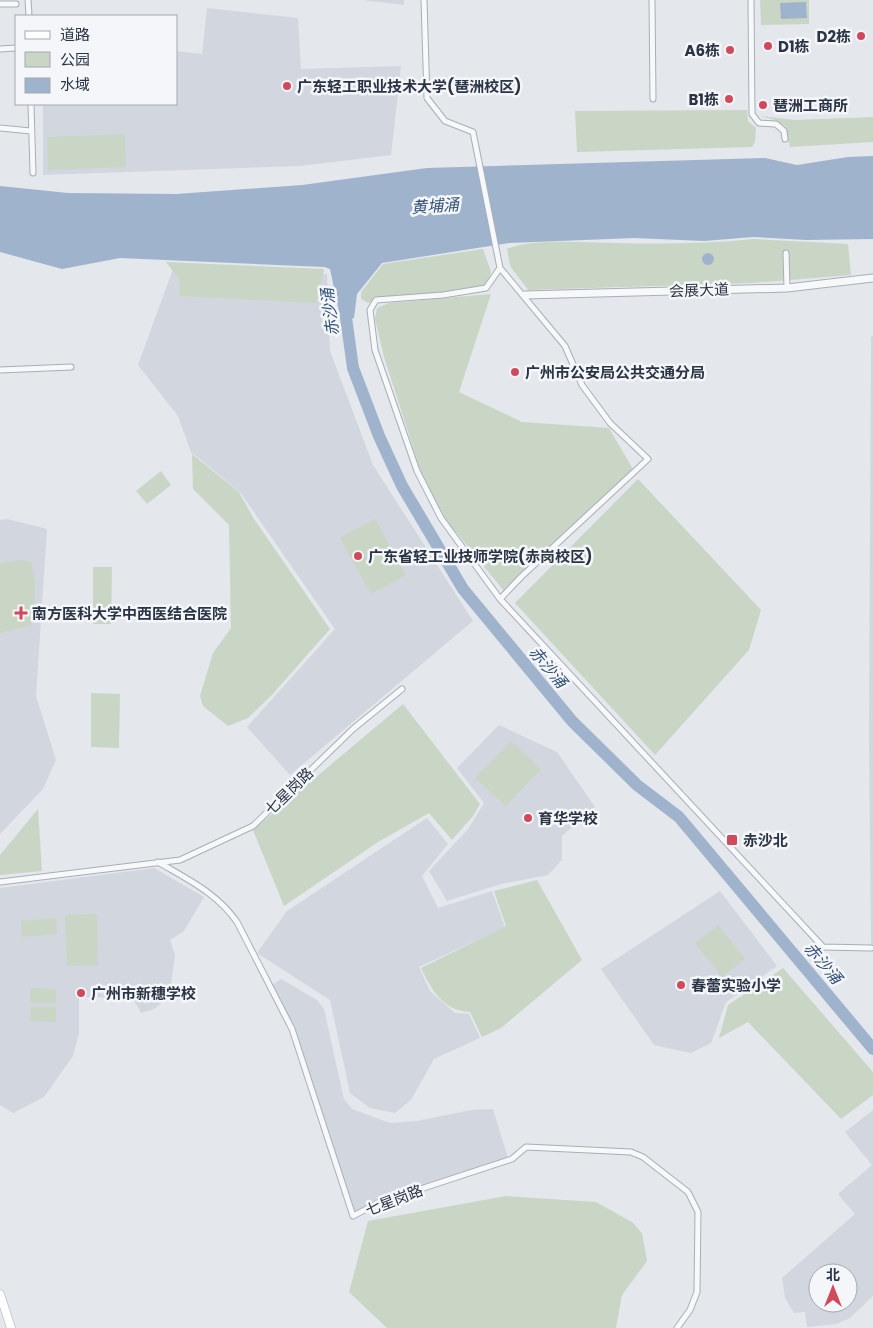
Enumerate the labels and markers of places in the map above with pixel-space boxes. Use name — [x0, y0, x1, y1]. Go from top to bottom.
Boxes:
place label: D2栋 — [817, 26, 851, 47]
marker: D2栋 — [855, 30, 867, 42]
place label: D1栋 — [778, 36, 810, 57]
place label: A6栋 — [684, 40, 720, 61]
marker: D1栋 — [762, 40, 774, 52]
marker: A6栋 — [724, 44, 736, 56]
place label: 广东轻工职业技术大学(琶洲校区) — [297, 76, 521, 97]
marker: 广东轻工职业技术大学(琶洲校区) — [281, 80, 293, 92]
place label: B1栋 — [688, 89, 719, 110]
marker: B1栋 — [723, 93, 735, 105]
place label: 琶洲工商所 — [773, 95, 848, 116]
marker: 琶洲工商所 — [757, 99, 769, 111]
place label: 广州市公安局公共交通分局 — [525, 362, 705, 383]
marker: 广州市公安局公共交通分局 — [509, 366, 521, 378]
place label: 广东省轻工业技师学院(赤岗校区) — [368, 546, 592, 567]
marker: 广东省轻工业技师学院(赤岗校区) — [352, 550, 364, 562]
place label: 南方医科大学中西医结合医院 — [32, 603, 227, 624]
marker: 南方医科大学中西医结合医院 — [14, 606, 28, 620]
place label: 育华学校 — [538, 808, 598, 829]
marker: 育华学校 — [522, 812, 534, 824]
place label: 赤沙北 — [743, 830, 788, 851]
marker: 赤沙北 — [725, 833, 739, 847]
place label: 春蕾实验小学 — [691, 975, 781, 996]
marker: 春蕾实验小学 — [675, 979, 687, 991]
place label: 广州市新穗学校 — [91, 983, 196, 1004]
marker: 广州市新穗学校 — [75, 987, 87, 999]

